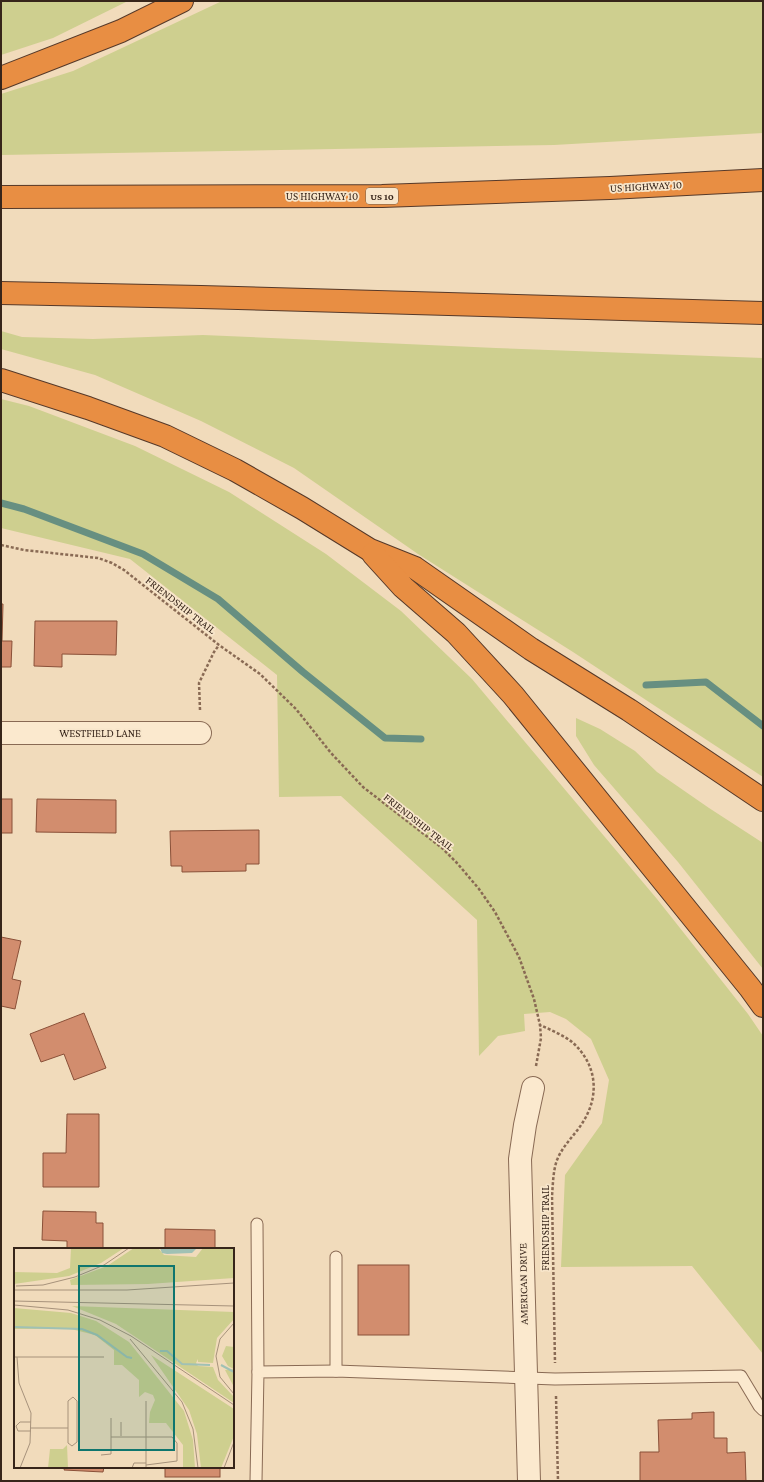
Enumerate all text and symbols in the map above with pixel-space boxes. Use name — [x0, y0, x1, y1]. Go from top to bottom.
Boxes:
street label: US HIGHWAY 10 — [610, 178, 682, 194]
road number: US 10 — [366, 188, 398, 204]
street label: US HIGHWAY 10 — [286, 190, 358, 202]
street label: FRIENDSHIP TRAIL — [144, 574, 219, 636]
street label: WESTFIELD LANE — [59, 727, 141, 739]
street label: FRIENDSHIP TRAIL — [382, 791, 457, 853]
street label: FRIENDSHIP TRAIL — [539, 1185, 551, 1271]
street label: AMERICAN DRIVE — [516, 1243, 530, 1325]
inset map — [14, 1248, 234, 1468]

